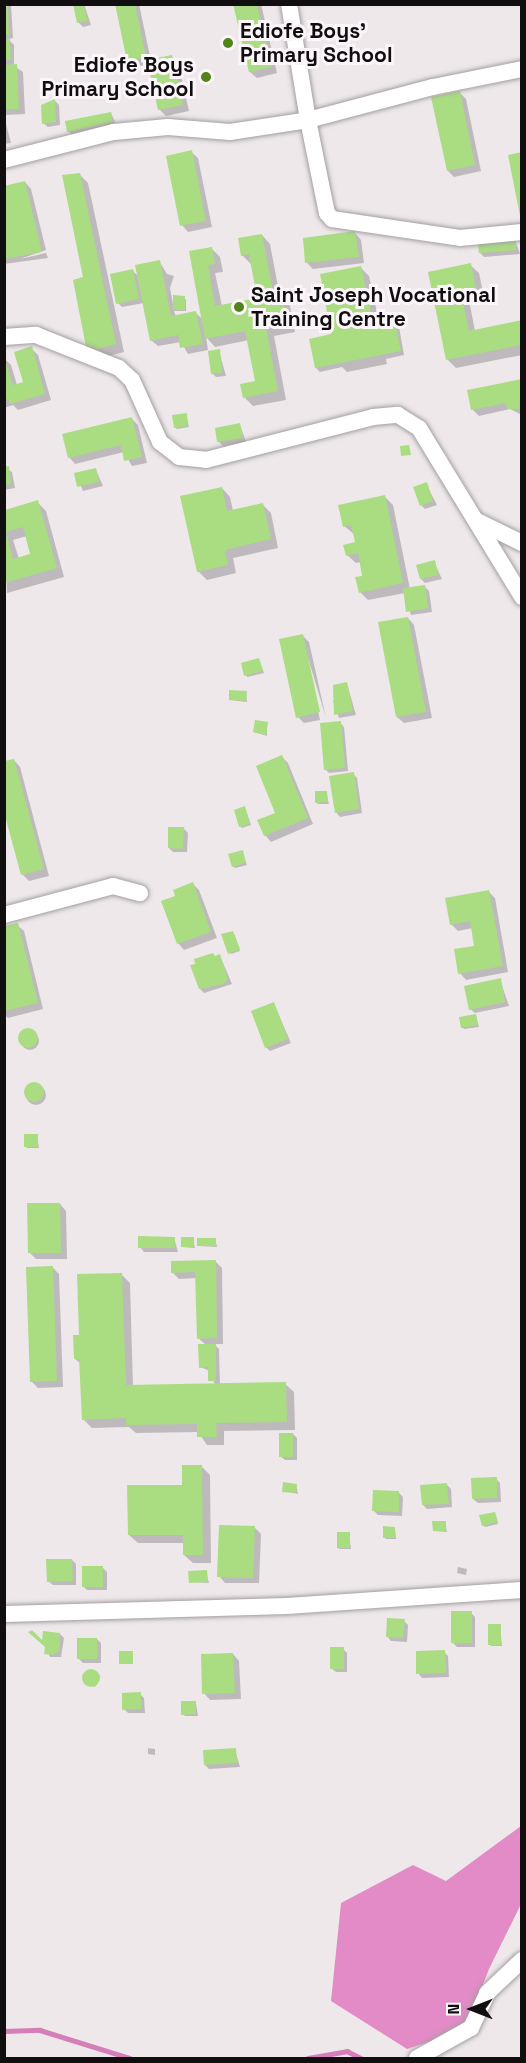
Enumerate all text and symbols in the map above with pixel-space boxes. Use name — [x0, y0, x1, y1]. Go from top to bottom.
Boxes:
place label: Ediofe Boys' Primary School — [240, 18, 393, 68]
marker: Ediofe Boys' Primary School — [221, 36, 235, 50]
place label: Ediofe Boys Primary School — [41, 52, 194, 102]
marker: Ediofe Boys Primary School — [199, 70, 213, 84]
place label: Saint Joseph Vocational Training Centre — [251, 282, 496, 332]
marker: Saint Joseph Vocational Training Centre — [232, 300, 246, 314]
north arrow — [442, 1979, 502, 2039]
text: N — [443, 2004, 464, 2014]

